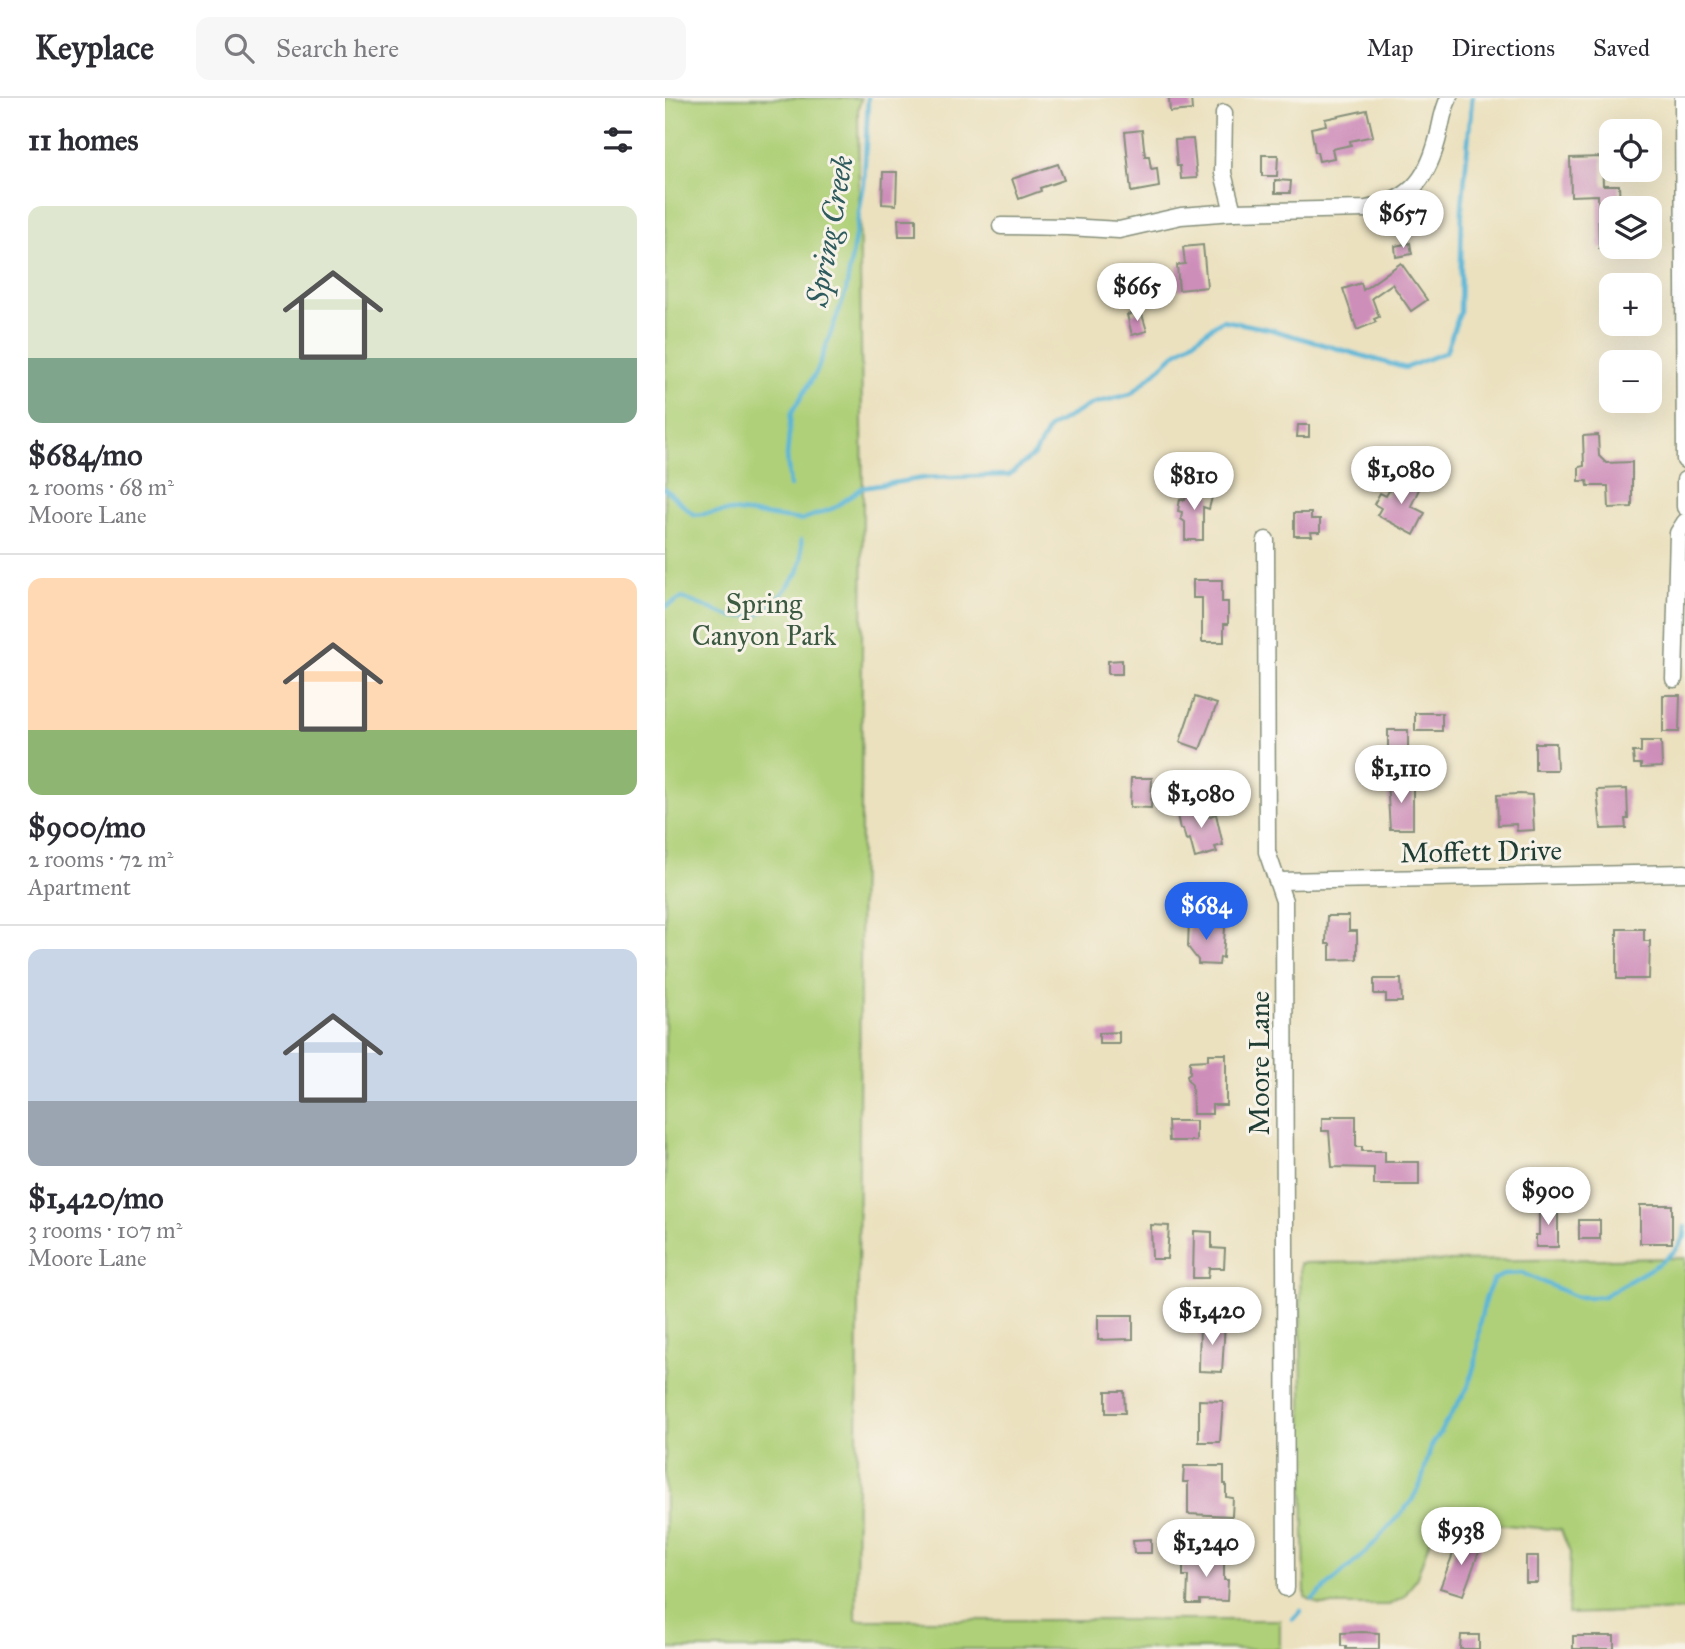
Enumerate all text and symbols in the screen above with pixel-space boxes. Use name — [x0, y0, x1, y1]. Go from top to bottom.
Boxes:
search box — [196, 17, 686, 80]
text: Keyplace — [35, 28, 154, 68]
icon: search — [220, 29, 258, 67]
text: Search here — [276, 32, 399, 64]
text: Map — [1367, 33, 1414, 63]
text: Directions — [1452, 33, 1555, 63]
text: Saved — [1593, 33, 1650, 63]
map controls — [1599, 119, 1662, 413]
button: locate — [1599, 119, 1662, 182]
icon: filters — [599, 121, 637, 159]
text: 11 homes — [28, 122, 139, 158]
water label: Spring Creek — [799, 153, 862, 310]
pin: $657 — [1362, 190, 1444, 250]
button: layers — [1599, 196, 1662, 259]
text: $657 — [1379, 199, 1427, 227]
icon: home — [270, 252, 396, 378]
pin: $665 — [1096, 264, 1178, 323]
text: $665 — [1113, 272, 1161, 300]
button: + — [1599, 273, 1662, 336]
button: − — [1599, 350, 1662, 413]
text: $684/mo — [28, 437, 143, 473]
pin: $1,080 — [1344, 446, 1458, 506]
pin: $810 — [1153, 452, 1235, 512]
text: $1,080 — [1367, 455, 1435, 483]
text: $810 — [1170, 461, 1218, 489]
text: 2 rooms · 68 m² — [28, 473, 174, 501]
text: Moore Lane — [28, 501, 147, 529]
park label: Spring Canyon Park — [692, 586, 836, 653]
icon: home — [270, 624, 396, 750]
pin: $1,110 — [1344, 746, 1458, 805]
text: $1,110 — [1371, 754, 1431, 782]
pin: $1,080 — [1144, 770, 1258, 830]
text: $1,080 — [1167, 779, 1235, 807]
text: $900/mo — [28, 809, 146, 845]
street label: Moffett Drive — [1400, 833, 1562, 870]
text: 2 rooms · 72 m² — [28, 845, 173, 873]
text: Apartment — [28, 873, 131, 901]
pin: $684 — [1165, 882, 1247, 942]
text: $684 — [1181, 891, 1231, 919]
street label: Moore Lane — [1242, 991, 1277, 1135]
icon: home — [270, 995, 396, 1121]
pin: $900 — [1507, 1168, 1589, 1227]
text: $900 — [1522, 1176, 1574, 1204]
text: $1,420/mo — [28, 1180, 164, 1216]
text: 3 rooms · 107 m² — [28, 1216, 182, 1244]
text: Moore Lane — [28, 1244, 147, 1272]
pin: $1,420 — [1155, 1288, 1269, 1347]
text: $1,420 — [1179, 1296, 1245, 1324]
pin: $938 — [1420, 1508, 1502, 1567]
text: $938 — [1437, 1516, 1485, 1544]
pin: $1,240 — [1149, 1520, 1263, 1579]
text: $1,240 — [1173, 1528, 1239, 1556]

